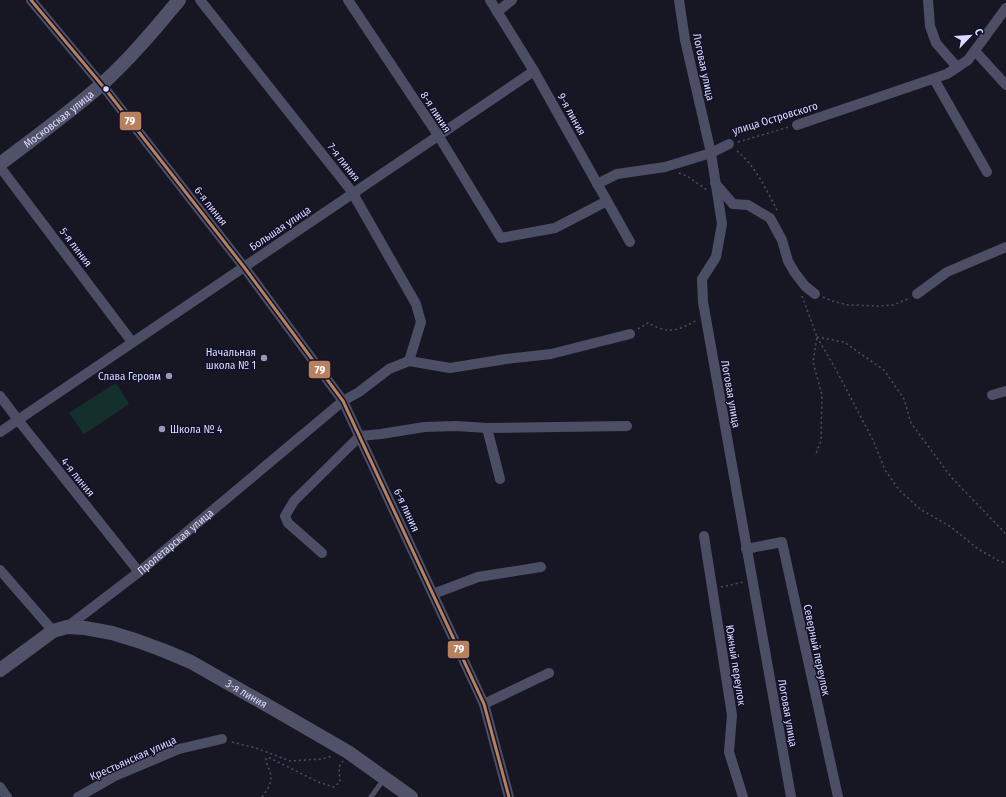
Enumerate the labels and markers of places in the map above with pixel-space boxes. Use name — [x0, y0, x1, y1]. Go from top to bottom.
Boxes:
unlabelled marker — [101, 84, 111, 94]
place label: Начальная школа № 1 — [206, 346, 256, 372]
marker: Начальная школа № 1 — [259, 353, 269, 363]
place label: Слава Героям — [98, 370, 161, 383]
marker: Слава Героям — [164, 371, 174, 381]
place label: Школа № 4 — [170, 423, 223, 436]
marker: Школа № 4 — [157, 424, 167, 434]

